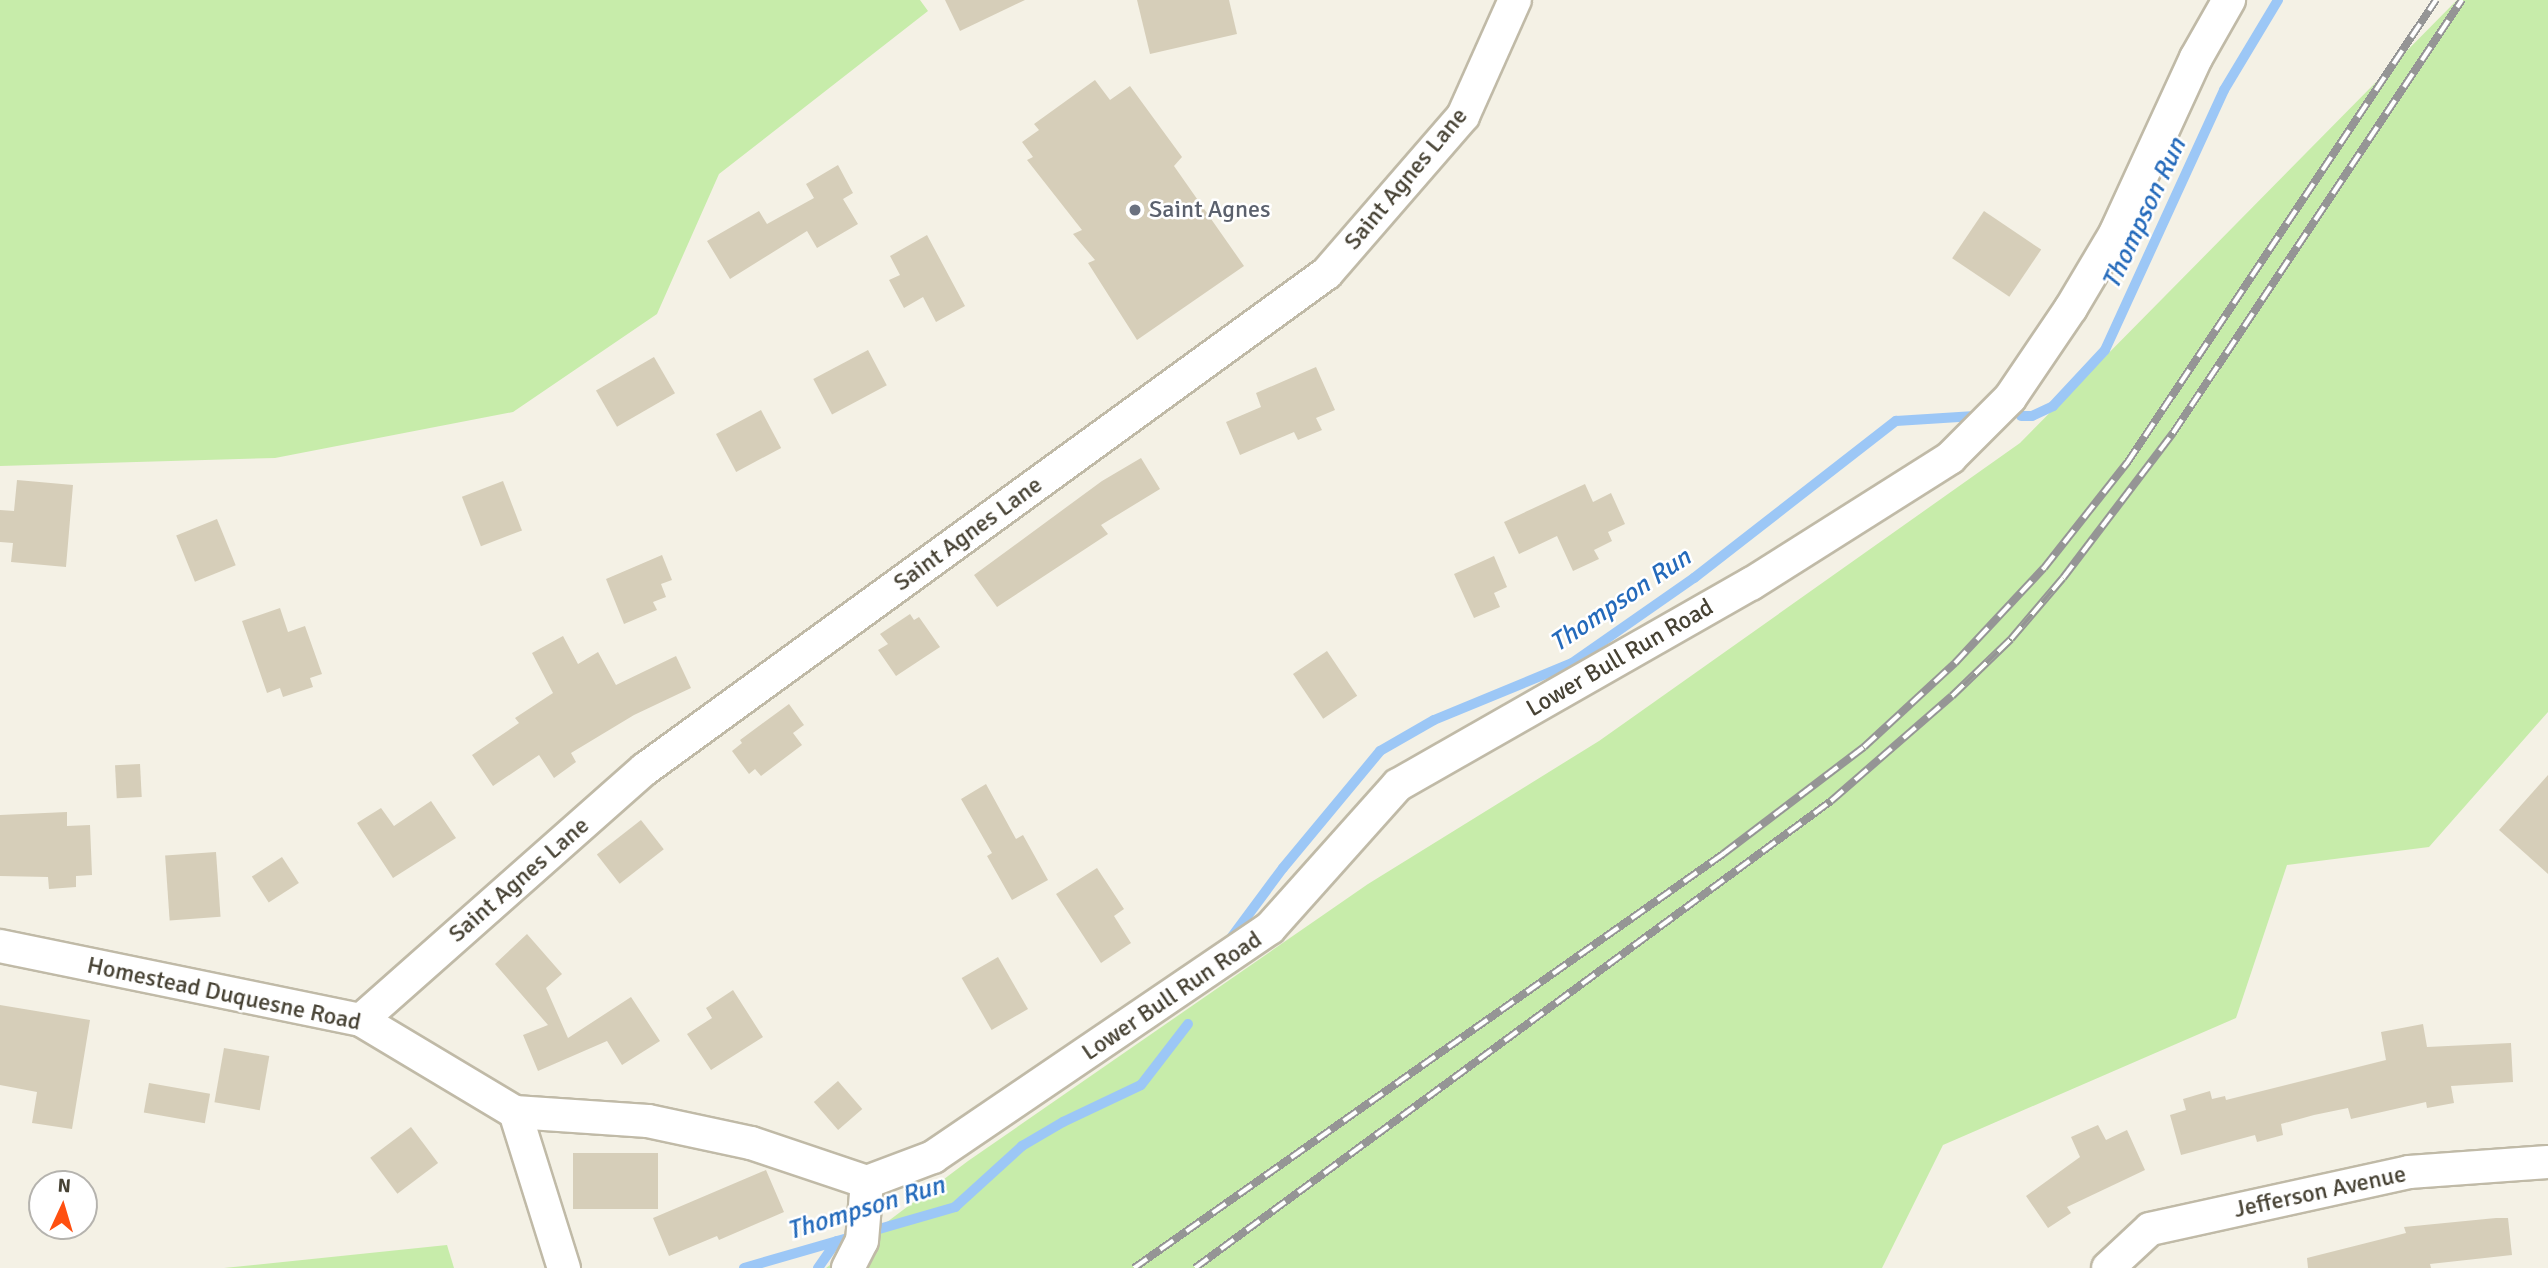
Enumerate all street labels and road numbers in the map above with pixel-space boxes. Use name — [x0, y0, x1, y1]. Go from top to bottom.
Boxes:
street label: Saint Agnes Lane — [1338, 102, 1474, 256]
street label: Saint Agnes Lane — [888, 470, 1048, 598]
street label: Lower Bull Run Road — [1522, 593, 1718, 723]
street label: Saint Agnes Lane — [443, 811, 595, 949]
street label: Lower Bull Run Road — [1077, 925, 1267, 1067]
street label: Homestead Duquesne Road — [84, 951, 364, 1037]
street label: Jefferson Avenue — [2231, 1160, 2409, 1224]

